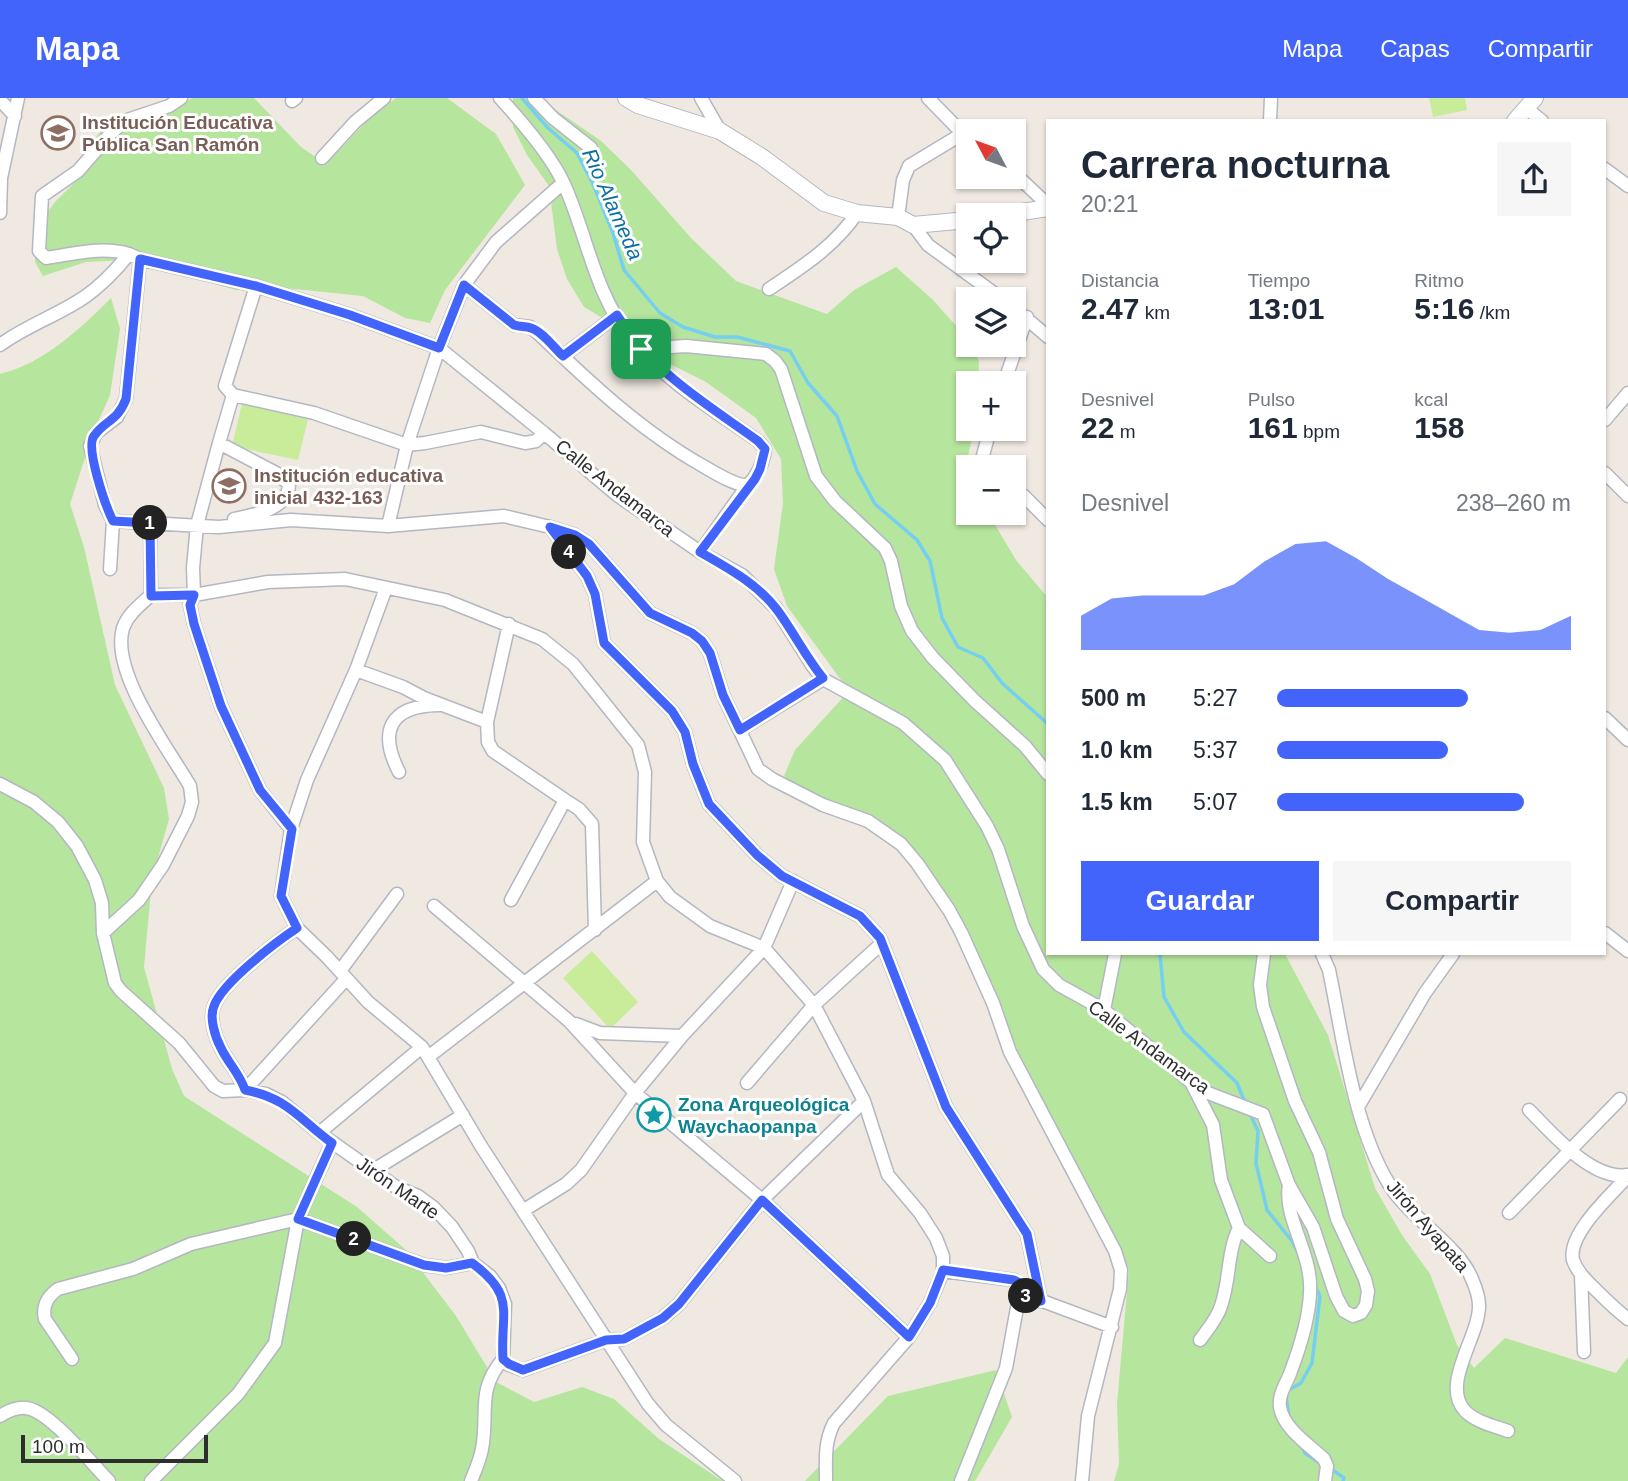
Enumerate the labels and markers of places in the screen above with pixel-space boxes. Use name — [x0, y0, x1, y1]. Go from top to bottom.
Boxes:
place label: Institución Educativa Pública San Ramón — [82, 112, 274, 155]
school or university icon: Institución Educativa Pública San Ramón — [39, 114, 77, 152]
pin — [611, 319, 671, 379]
place label: Institución educativa inicial 432-163 — [254, 465, 443, 508]
school or university icon: Institución educativa inicial 432-163 — [210, 467, 248, 505]
pin: 1 — [132, 506, 168, 540]
pin: 4 — [552, 534, 586, 570]
place label: Zona Arqueológica Waychaopanpa — [678, 1094, 850, 1137]
place icon: Zona Arqueológica Waychaopanpa — [635, 1096, 673, 1134]
pin: 2 — [336, 1222, 372, 1256]
pin: 3 — [1009, 1278, 1044, 1314]

